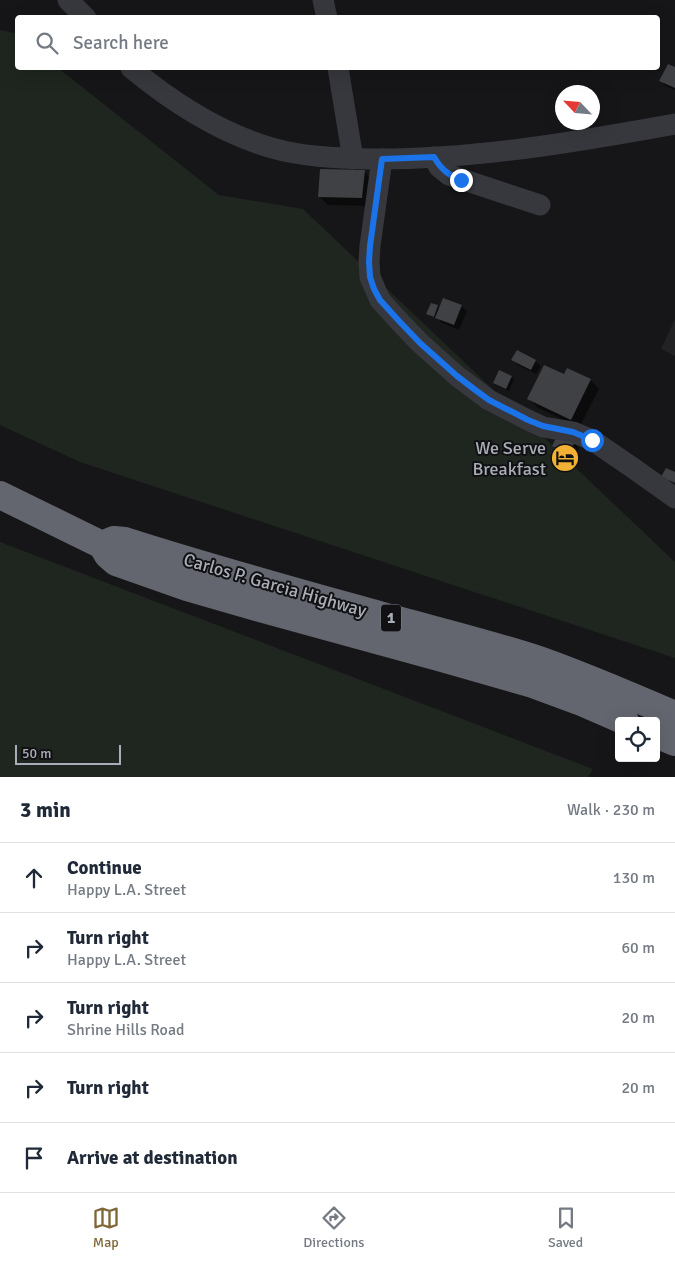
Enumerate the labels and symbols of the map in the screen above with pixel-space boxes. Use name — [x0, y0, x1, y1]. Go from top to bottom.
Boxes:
north arrow — [555, 85, 600, 130]
route end — [450, 169, 473, 192]
route start — [581, 429, 604, 452]
place label: We Serve Breakfast — [473, 437, 546, 480]
hotel icon: We Serve Breakfast — [550, 443, 580, 473]
street label: Carlos P. Garcia Highway — [181, 548, 369, 622]
road number: 1 — [381, 604, 401, 632]
scale bar — [15, 742, 121, 765]

